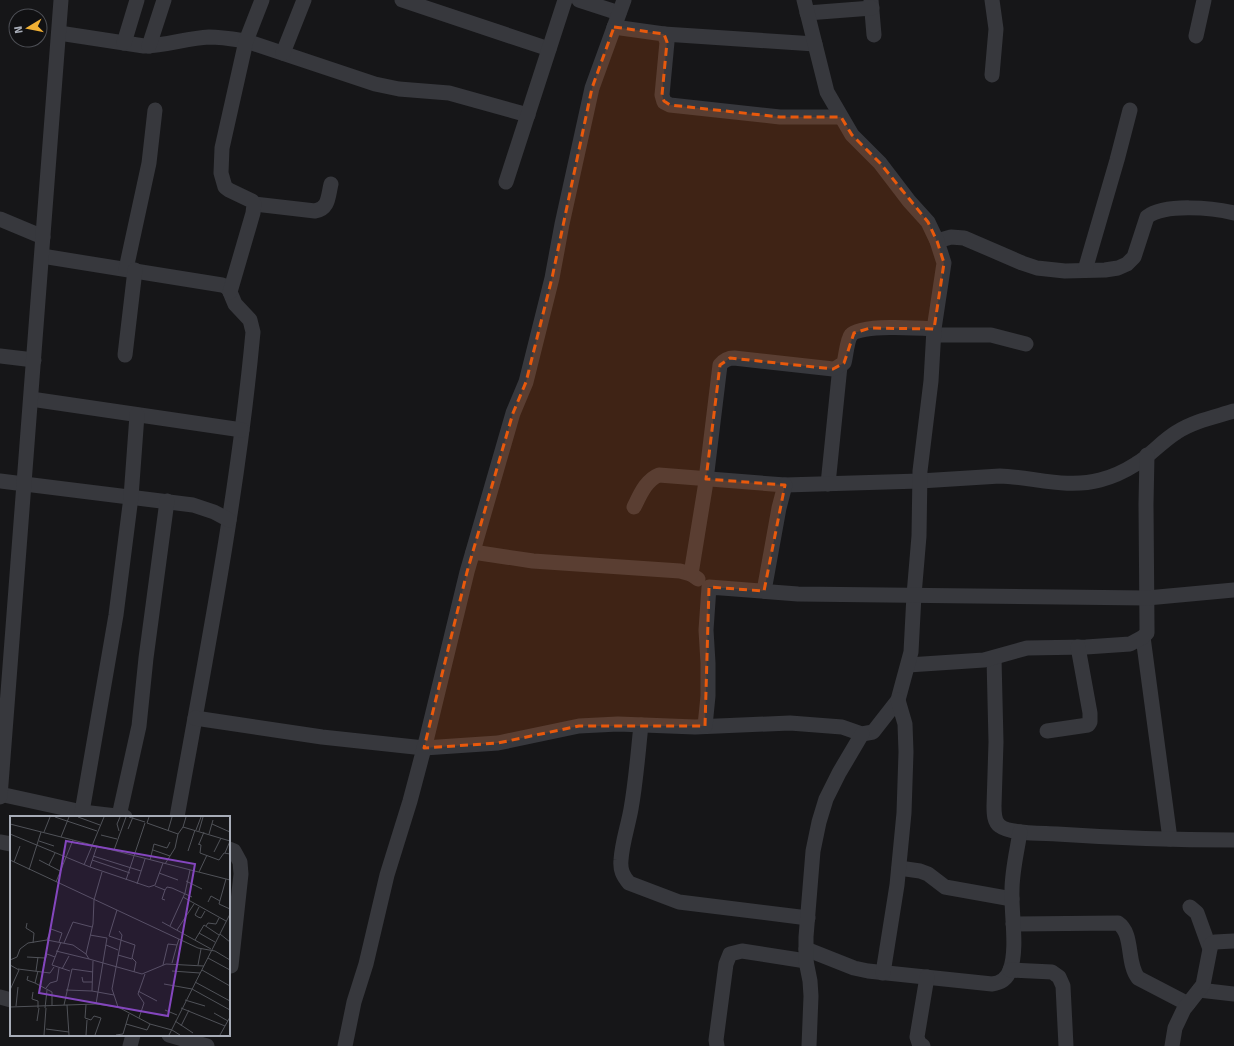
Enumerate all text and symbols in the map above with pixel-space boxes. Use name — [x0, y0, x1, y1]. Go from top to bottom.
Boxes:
north arrow — [8, 8, 48, 48]
text: N — [12, 25, 26, 34]
inset map — [10, 816, 230, 1036]

